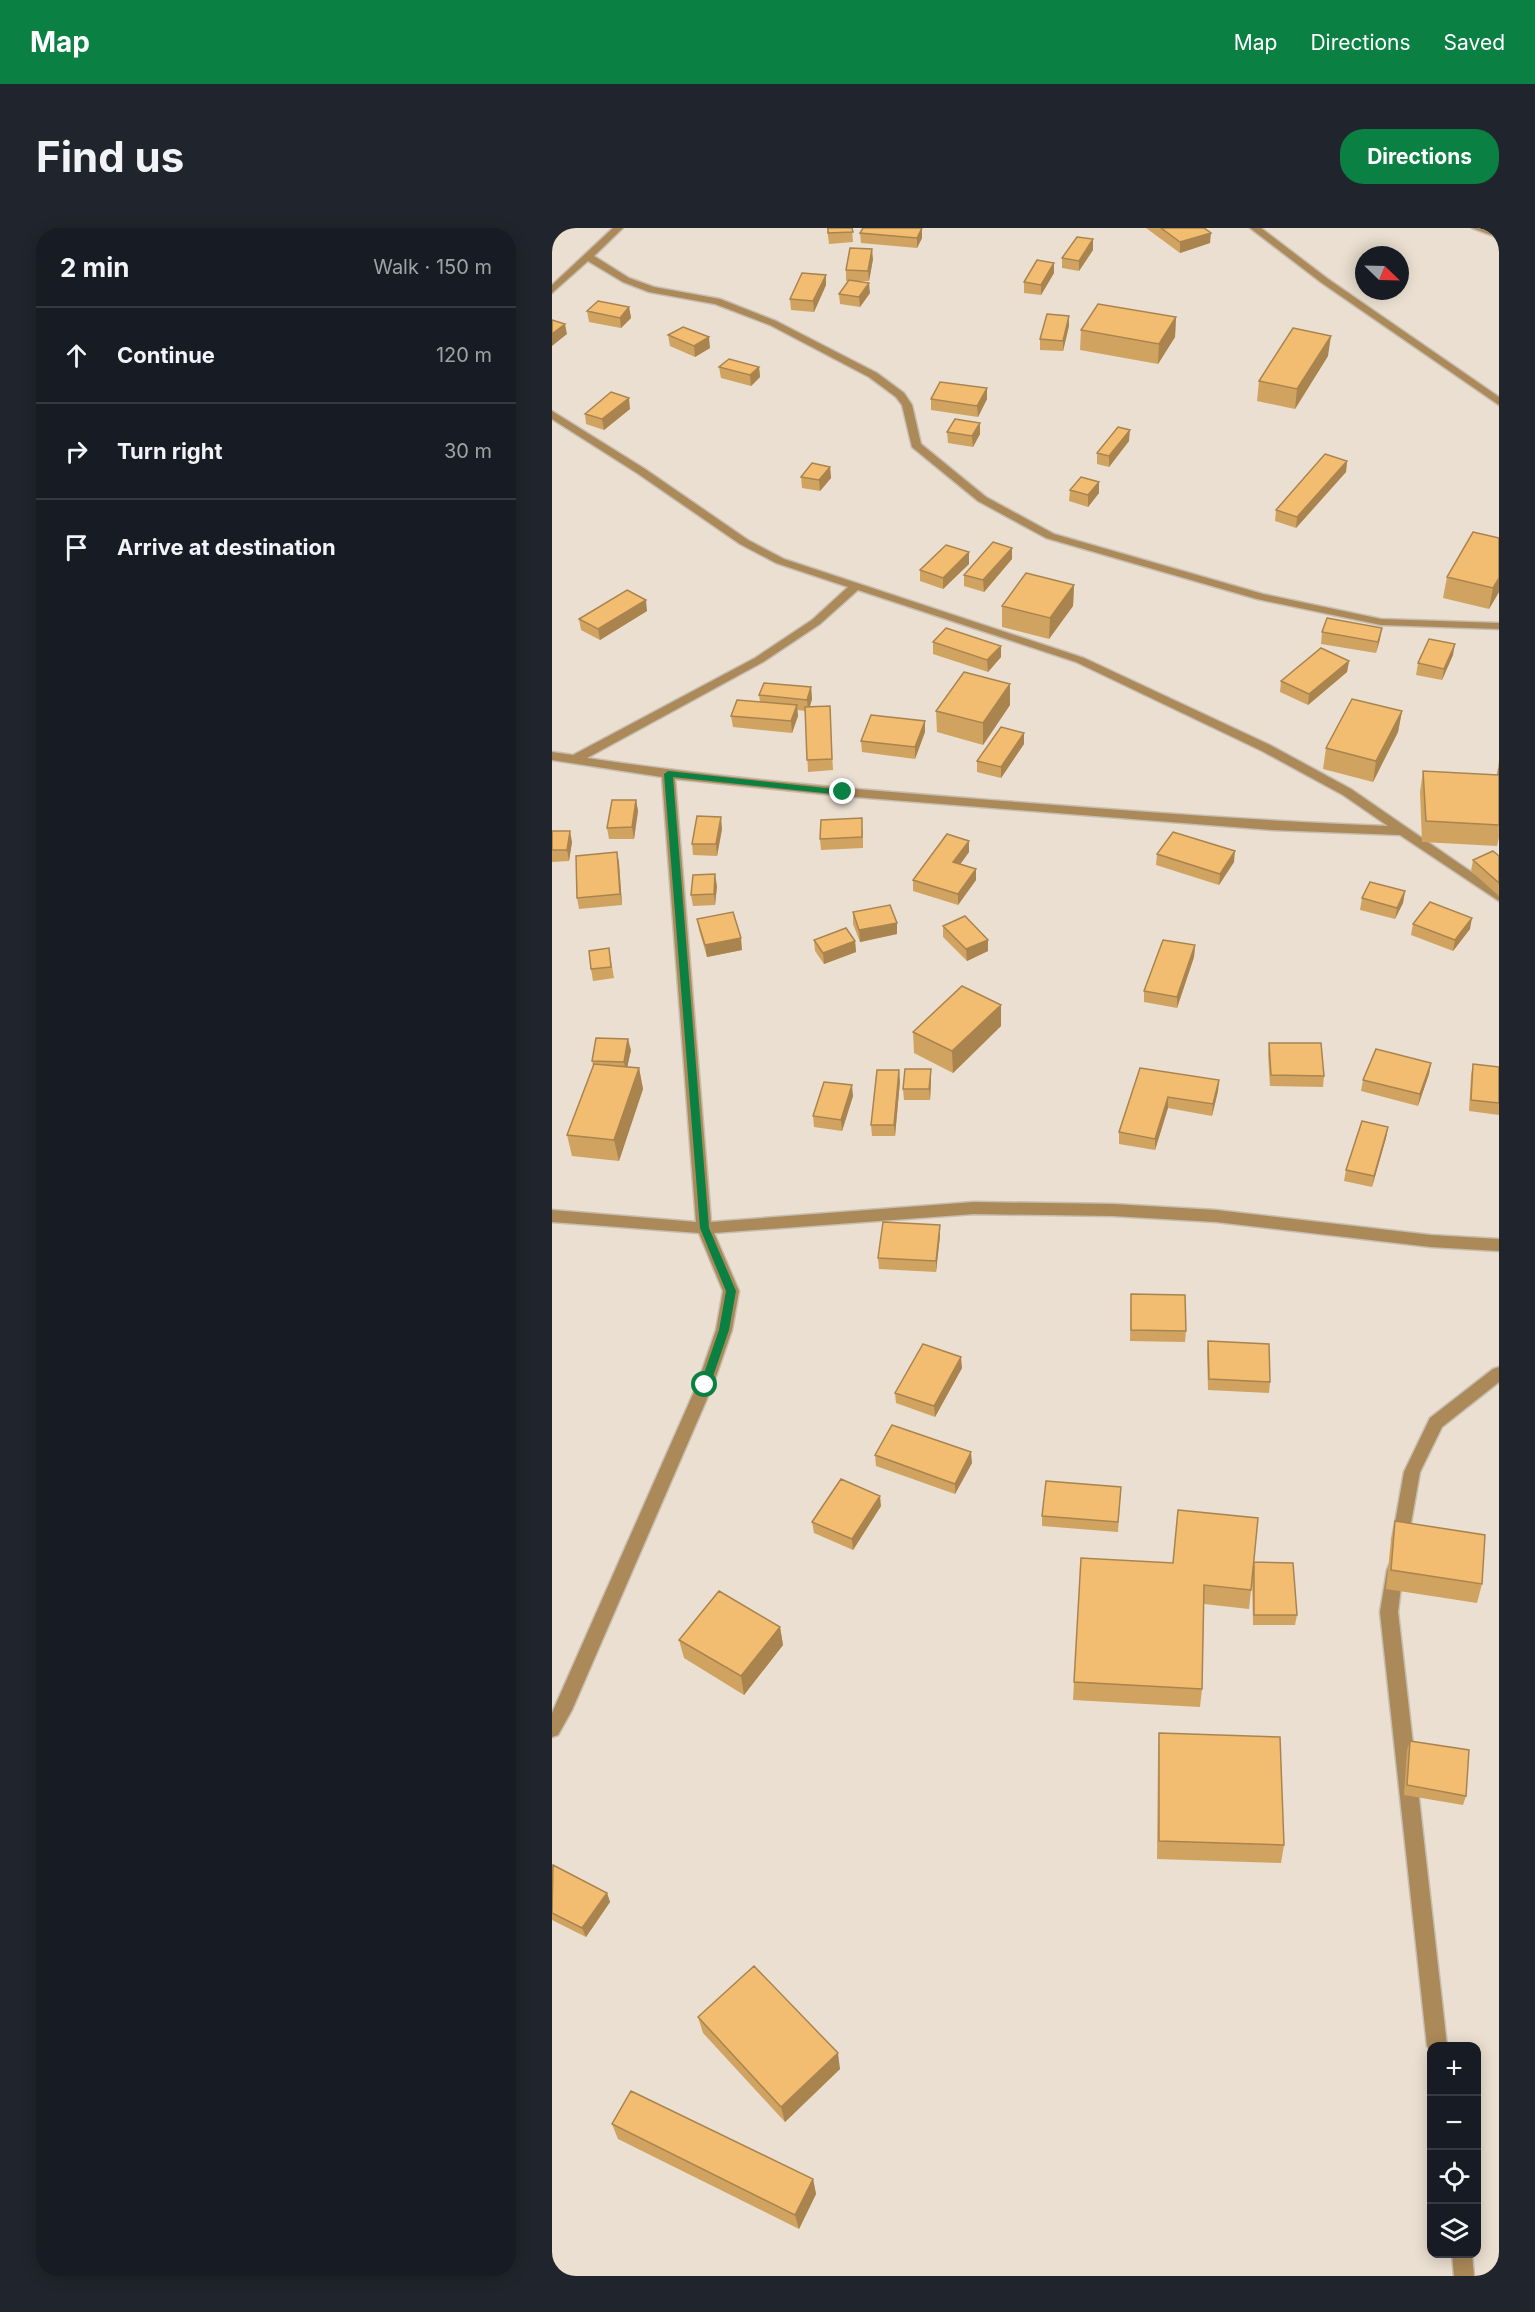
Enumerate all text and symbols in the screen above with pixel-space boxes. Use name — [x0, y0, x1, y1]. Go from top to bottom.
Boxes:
text: Map — [30, 25, 90, 59]
text: Map — [1234, 30, 1277, 55]
text: Directions — [1310, 30, 1411, 55]
text: Saved — [1444, 30, 1505, 55]
button: Directions — [1340, 129, 1499, 184]
text: Find us — [36, 131, 184, 182]
north arrow — [1355, 246, 1409, 300]
text: 2 min — [60, 252, 130, 283]
text: Walk · 150 m — [373, 255, 492, 279]
icon: ahead — [60, 339, 93, 372]
text: Continue — [117, 342, 215, 368]
text: 120 m — [436, 343, 492, 367]
icon: right — [60, 435, 93, 468]
text: Turn right — [117, 438, 223, 464]
text: 30 m — [444, 439, 492, 463]
icon: arrive — [60, 531, 93, 564]
text: Arrive at destination — [117, 534, 336, 560]
route end — [829, 778, 855, 804]
route start — [691, 1371, 717, 1397]
map controls — [1427, 2042, 1481, 2258]
button: + — [1427, 2042, 1481, 2096]
button: − — [1427, 2096, 1481, 2150]
button: locate — [1427, 2150, 1481, 2204]
button: layers — [1427, 2204, 1481, 2258]

